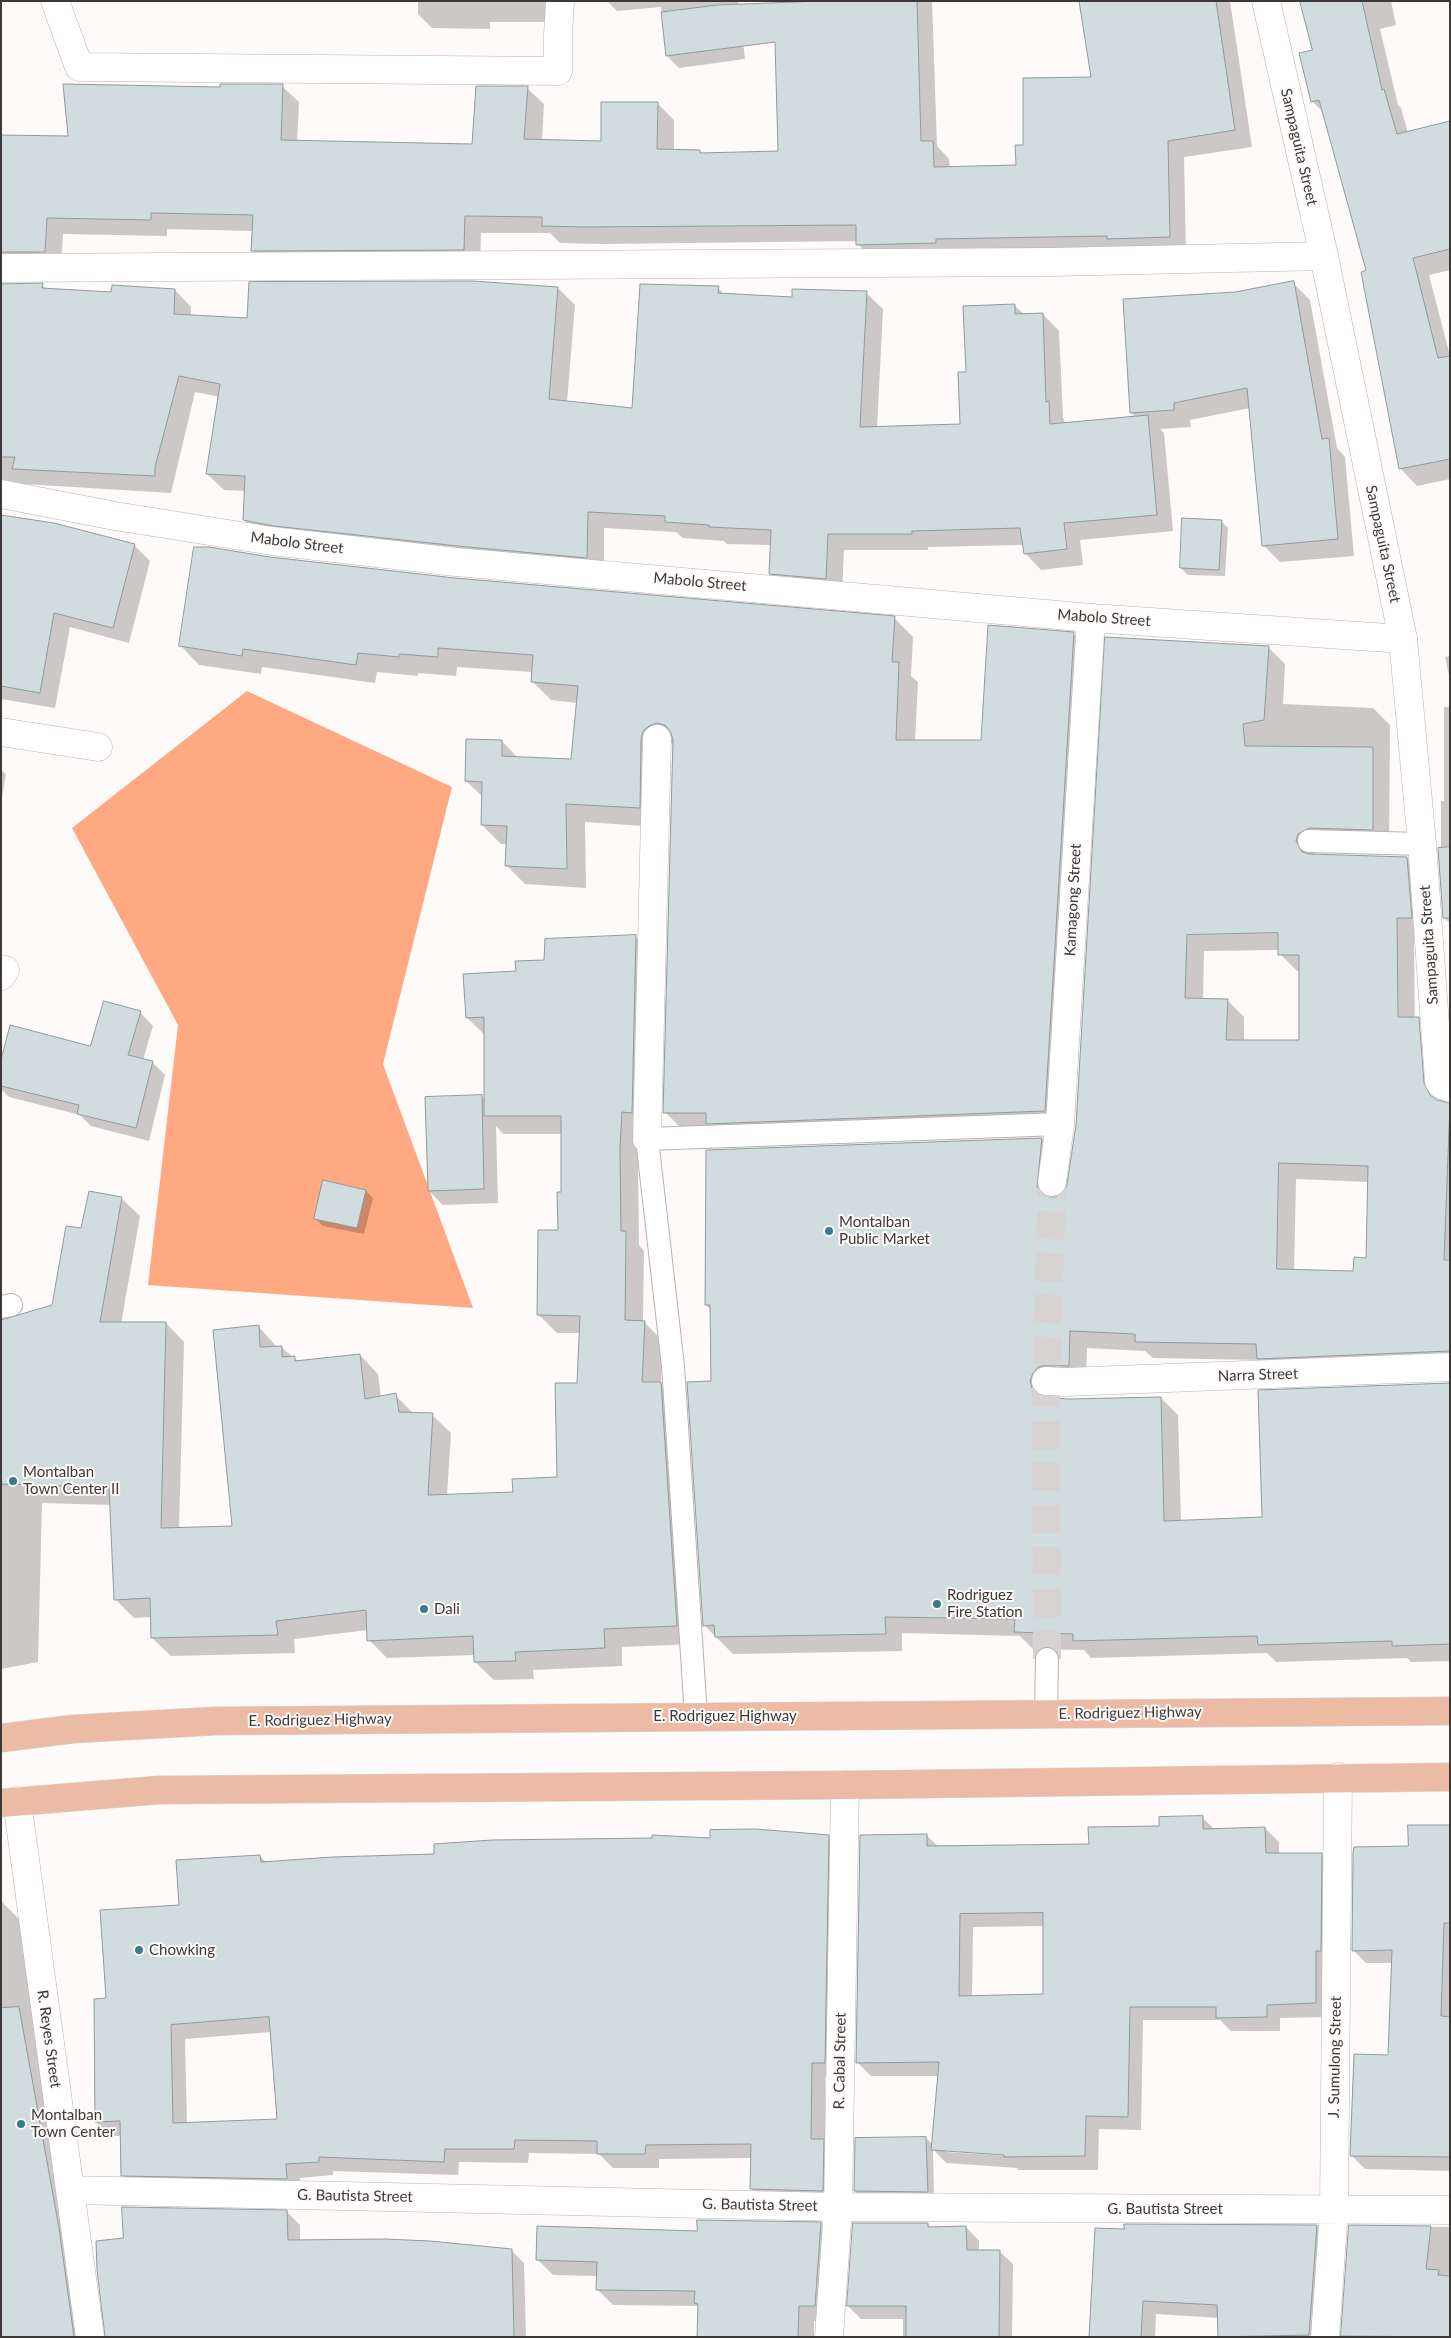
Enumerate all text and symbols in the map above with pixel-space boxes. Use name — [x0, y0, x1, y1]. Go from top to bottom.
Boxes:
street label: Sampaguita Street — [1277, 87, 1321, 207]
street label: Sampaguita Street — [1362, 484, 1404, 604]
street label: Mabolo Street — [250, 528, 344, 558]
street label: Mabolo Street — [653, 569, 747, 595]
street label: Mabolo Street — [1057, 606, 1151, 630]
street label: Kamagong Street — [1061, 843, 1085, 957]
street label: Sampaguita Street — [1416, 885, 1442, 1005]
place label: Montalban Public Market — [839, 1213, 930, 1248]
marker: Montalban Public Market — [823, 1225, 835, 1237]
street label: Narra Street — [1218, 1365, 1298, 1385]
place label: Montalban Town Center II — [23, 1463, 119, 1498]
marker: Montalban Town Center II — [7, 1475, 19, 1487]
place label: Rodriguez Fire Station — [947, 1586, 1023, 1621]
marker: Rodriguez Fire Station — [931, 1598, 943, 1610]
place label: Dali — [434, 1600, 460, 1618]
marker: Dali — [418, 1603, 430, 1615]
street label: E. Rodriguez Highway — [1058, 1703, 1202, 1723]
street label: E. Rodriguez Highway — [653, 1707, 797, 1725]
street label: E. Rodriguez Highway — [248, 1710, 392, 1730]
place label: Chowking — [149, 1941, 215, 1959]
marker: Chowking — [133, 1944, 145, 1956]
street label: R. Reyes Street — [33, 1989, 65, 2089]
street label: J. Sumulong Street — [1325, 1996, 1345, 2118]
street label: R. Cabal Street — [830, 2012, 850, 2110]
place label: Montalban Town Center — [31, 2106, 115, 2141]
marker: Montalban Town Center — [15, 2118, 27, 2130]
street label: G. Bautista Street — [297, 2186, 413, 2206]
street label: G. Bautista Street — [702, 2195, 818, 2215]
street label: G. Bautista Street — [1107, 2200, 1223, 2218]

